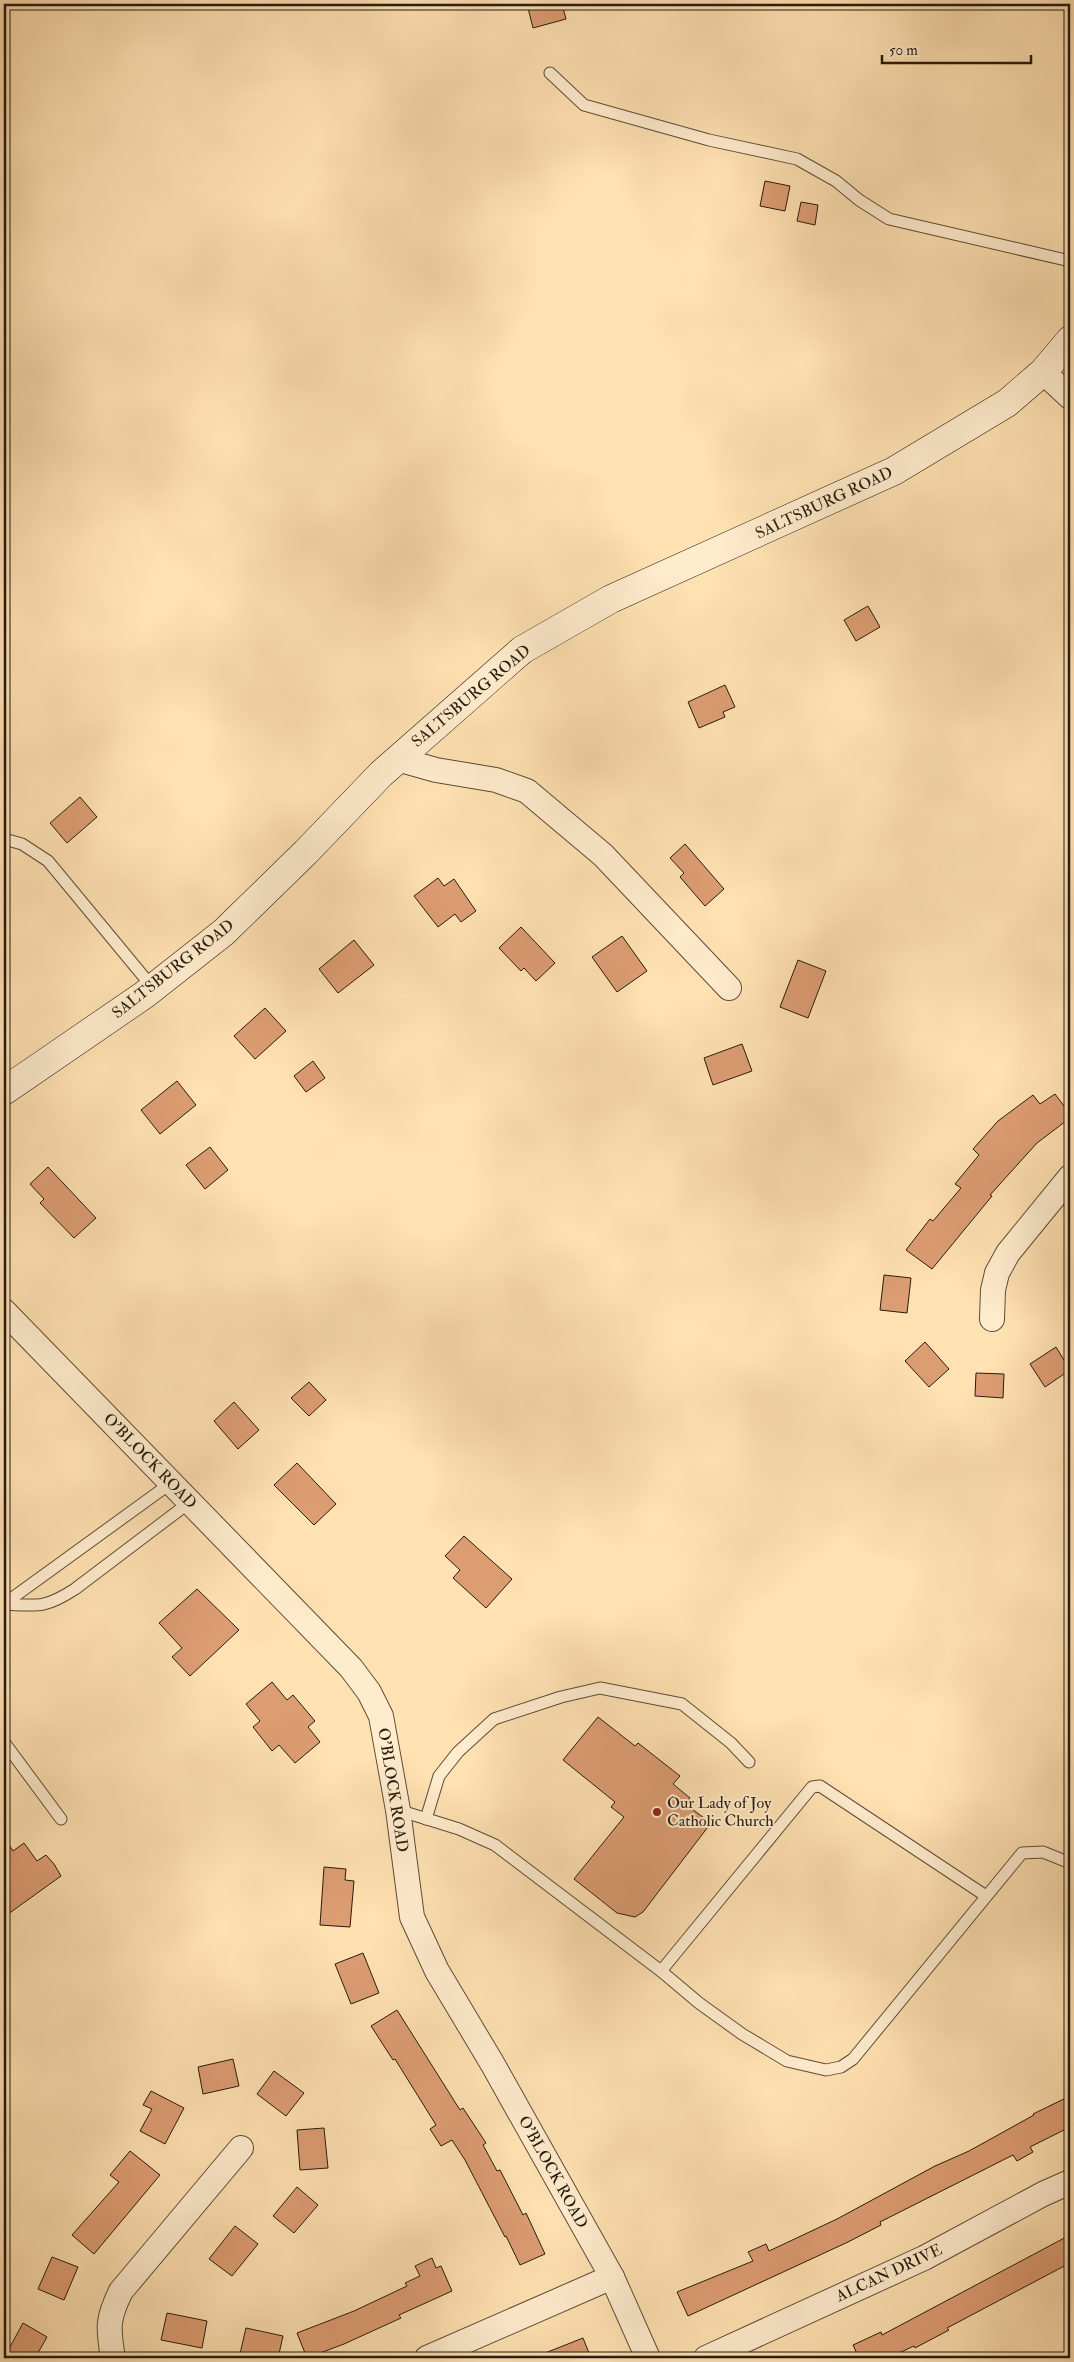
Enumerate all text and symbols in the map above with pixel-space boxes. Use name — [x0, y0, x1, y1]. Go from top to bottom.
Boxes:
scale bar — [882, 32, 1030, 64]
text: 50 m — [889, 41, 918, 60]
street label: SALTSBURG ROAD — [752, 462, 896, 544]
street label: SALTSBURG ROAD — [407, 640, 535, 752]
street label: SALTSBURG ROAD — [108, 915, 238, 1023]
street label: O'BLOCK ROAD — [99, 1409, 201, 1513]
street label: O'BLOCK ROAD — [373, 1726, 413, 1854]
place label: Our Lady of Joy Catholic Church — [667, 1793, 774, 1831]
marker: Our Lady of Joy Catholic Church — [651, 1806, 663, 1818]
street label: O'BLOCK ROAD — [514, 2112, 592, 2232]
street label: ALCAN DRIVE — [832, 2240, 945, 2307]

